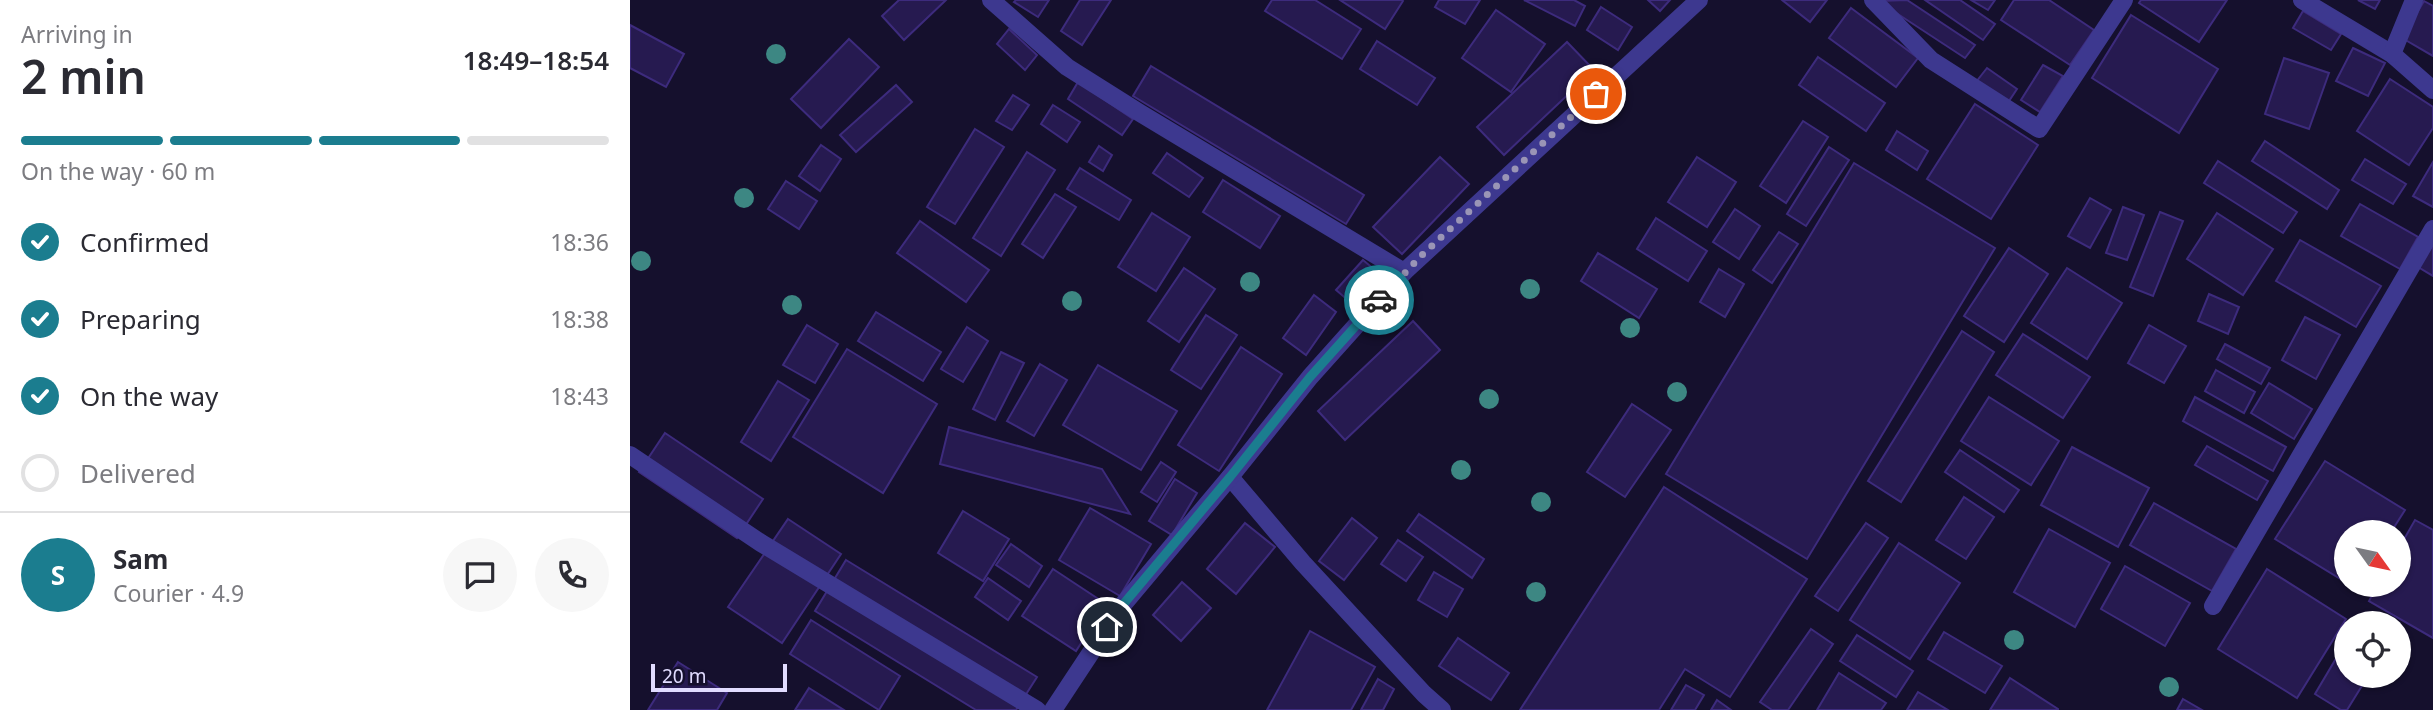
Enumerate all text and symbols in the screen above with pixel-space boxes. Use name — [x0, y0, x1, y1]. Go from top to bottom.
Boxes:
text: Arriving in — [21, 18, 133, 50]
text: 18:49–18:54 — [463, 42, 609, 78]
text: 2 min — [21, 45, 146, 107]
pin — [1566, 64, 1626, 124]
icon: bag — [1577, 75, 1615, 113]
text: On the way · 60 m — [21, 155, 215, 187]
icon: check — [21, 223, 59, 261]
text: Confirmed — [80, 224, 210, 260]
text: 18:36 — [550, 226, 609, 258]
courier — [1344, 265, 1414, 335]
icon: car — [1360, 281, 1398, 319]
icon: check — [21, 300, 59, 338]
text: Preparing — [80, 301, 201, 337]
text: 18:38 — [550, 303, 609, 335]
icon: check — [21, 377, 59, 415]
text: On the way — [80, 378, 218, 414]
text: 18:43 — [550, 380, 609, 412]
text: Delivered — [80, 455, 196, 491]
north arrow — [2334, 520, 2412, 597]
map controls — [2334, 520, 2411, 688]
button: chat — [443, 538, 517, 612]
button: phone — [535, 538, 609, 612]
text: Sam — [113, 541, 168, 577]
text: S — [51, 557, 65, 593]
text: Courier · 4.9 — [113, 577, 244, 609]
pin — [1077, 597, 1137, 657]
icon: home — [1088, 608, 1126, 646]
button: locate — [2334, 611, 2411, 688]
scale bar — [651, 661, 788, 693]
text: 20 m — [662, 663, 706, 689]

